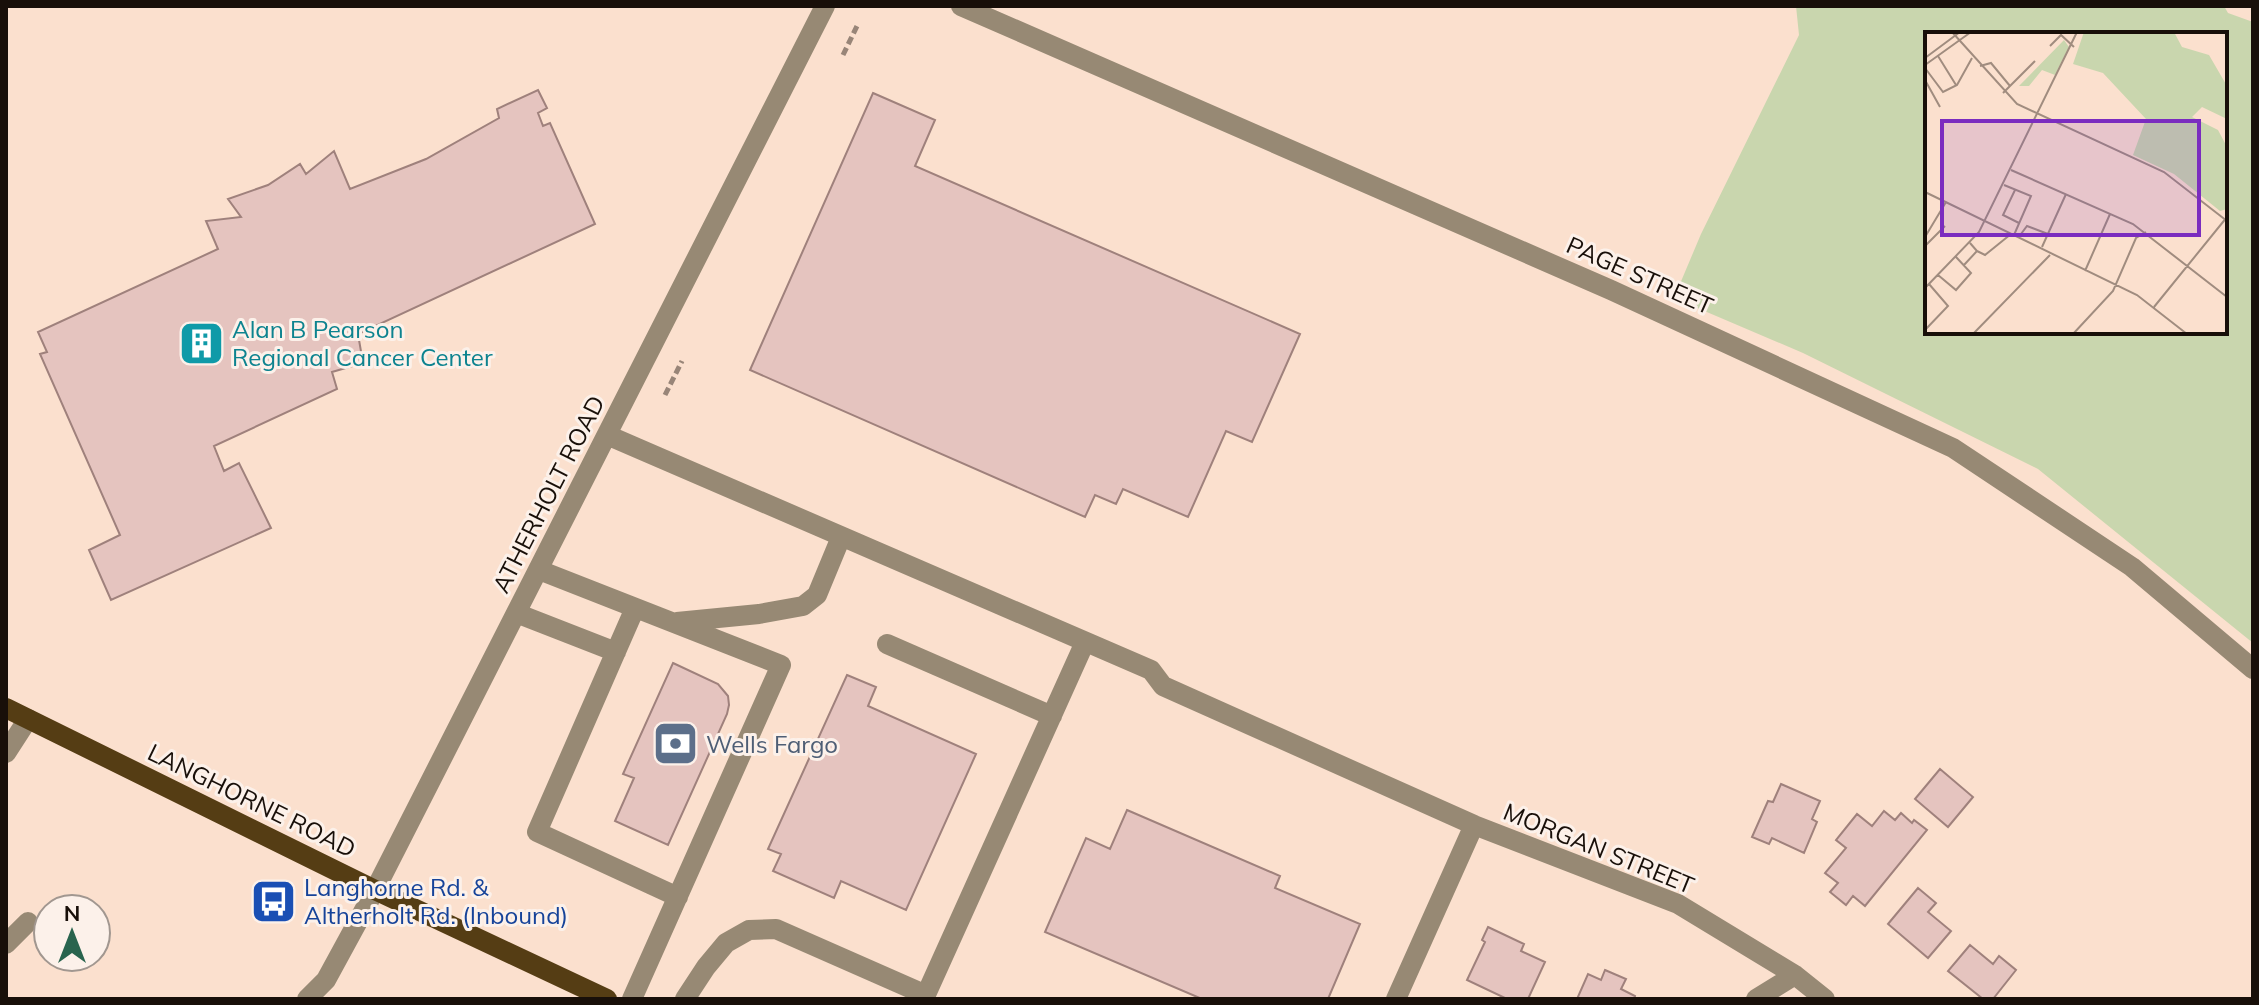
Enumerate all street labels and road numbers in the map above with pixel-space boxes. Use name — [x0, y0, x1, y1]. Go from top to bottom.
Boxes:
street label: PAGE STREET — [1562, 229, 1718, 321]
street label: ATHERHOLT ROAD — [485, 390, 611, 598]
street label: LANGHORNE ROAD — [143, 737, 361, 863]
street label: MORGAN STREET — [1499, 796, 1699, 900]

